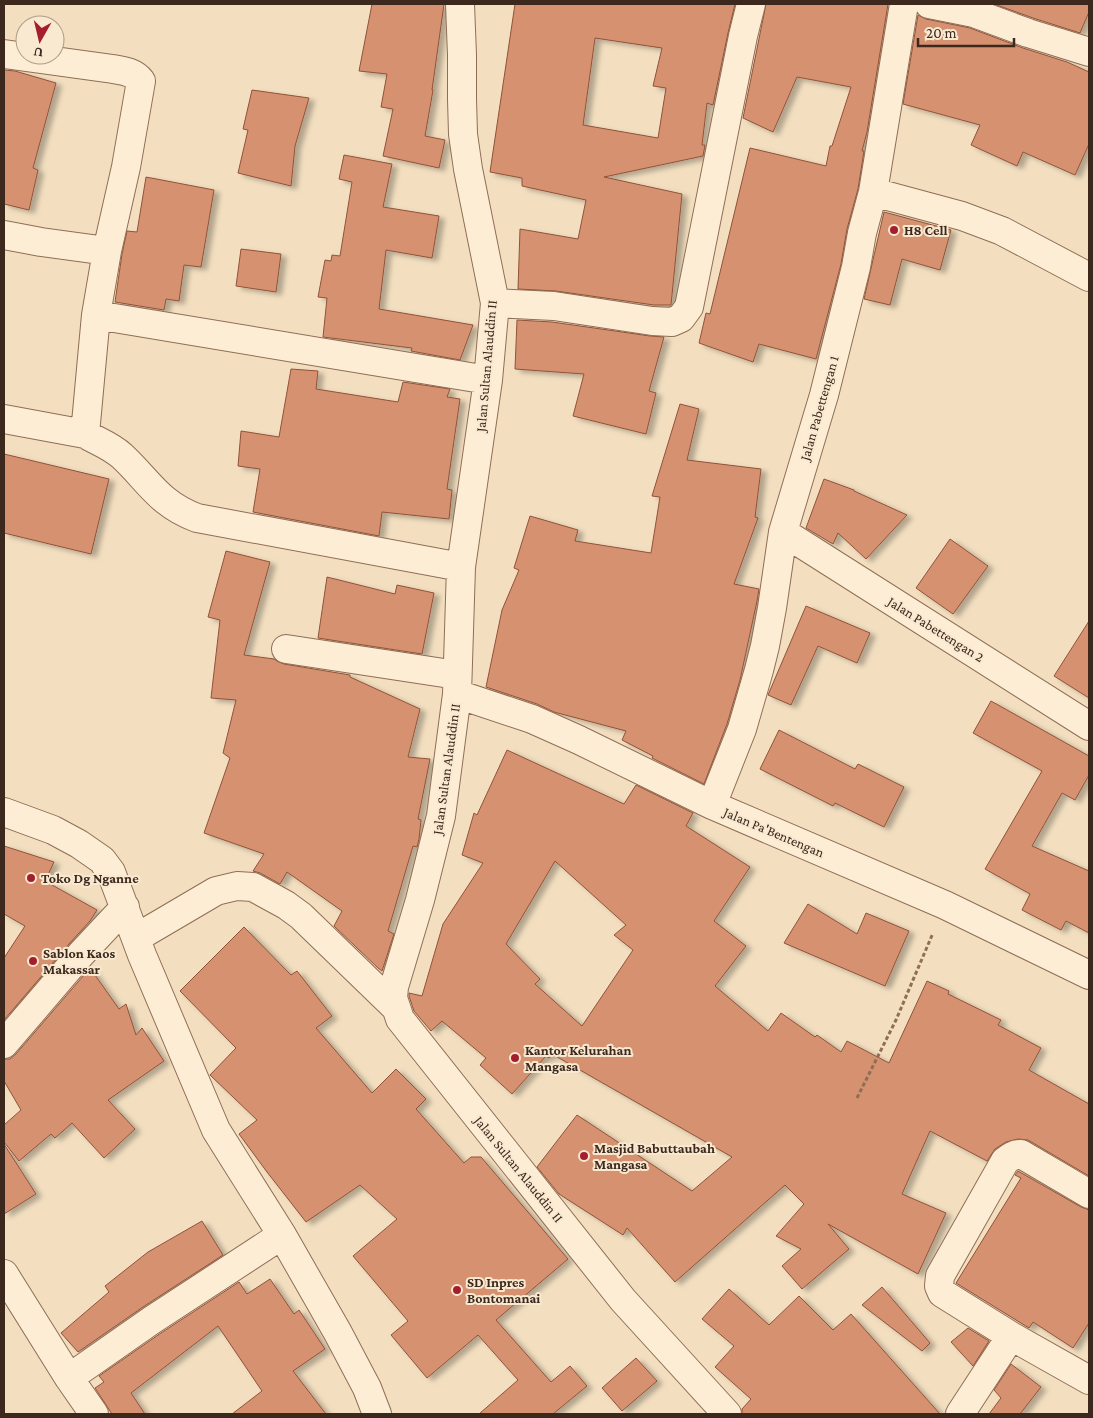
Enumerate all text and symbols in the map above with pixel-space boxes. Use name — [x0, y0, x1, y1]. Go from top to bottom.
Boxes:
north arrow — [15, 15, 65, 65]
scale bar — [918, 15, 1014, 47]
text: 20 m — [926, 25, 957, 41]
text: U — [32, 44, 44, 61]
place label: H8 Cell — [904, 222, 948, 238]
marker: H8 Cell — [888, 224, 900, 236]
street label: Jalan Sultan Alauddin II — [472, 299, 500, 435]
street label: Jalan Pabettengan 1 — [796, 353, 842, 464]
street label: Jalan Pabettengan 2 — [883, 592, 987, 665]
street label: Jalan Sultan Alauddin II — [429, 702, 463, 838]
street label: Jalan Pa'Bentengan — [719, 803, 827, 861]
place label: Toko Dg Nganne — [41, 870, 139, 886]
marker: Toko Dg Nganne — [25, 872, 37, 884]
place label: Sablon Kaos Makassar — [43, 945, 115, 977]
marker: Sablon Kaos Makassar — [27, 955, 39, 967]
place label: Kantor Kelurahan Mangasa — [525, 1042, 631, 1074]
marker: Kantor Kelurahan Mangasa — [509, 1052, 521, 1064]
street label: Jalan Sultan Alauddin II — [470, 1111, 567, 1225]
place label: Masjid Babuttaubah Mangasa — [594, 1140, 715, 1172]
marker: Masjid Babuttaubah Mangasa — [578, 1150, 590, 1162]
place label: SD Inpres Bontomanai — [467, 1274, 540, 1306]
marker: SD Inpres Bontomanai — [451, 1284, 463, 1296]

